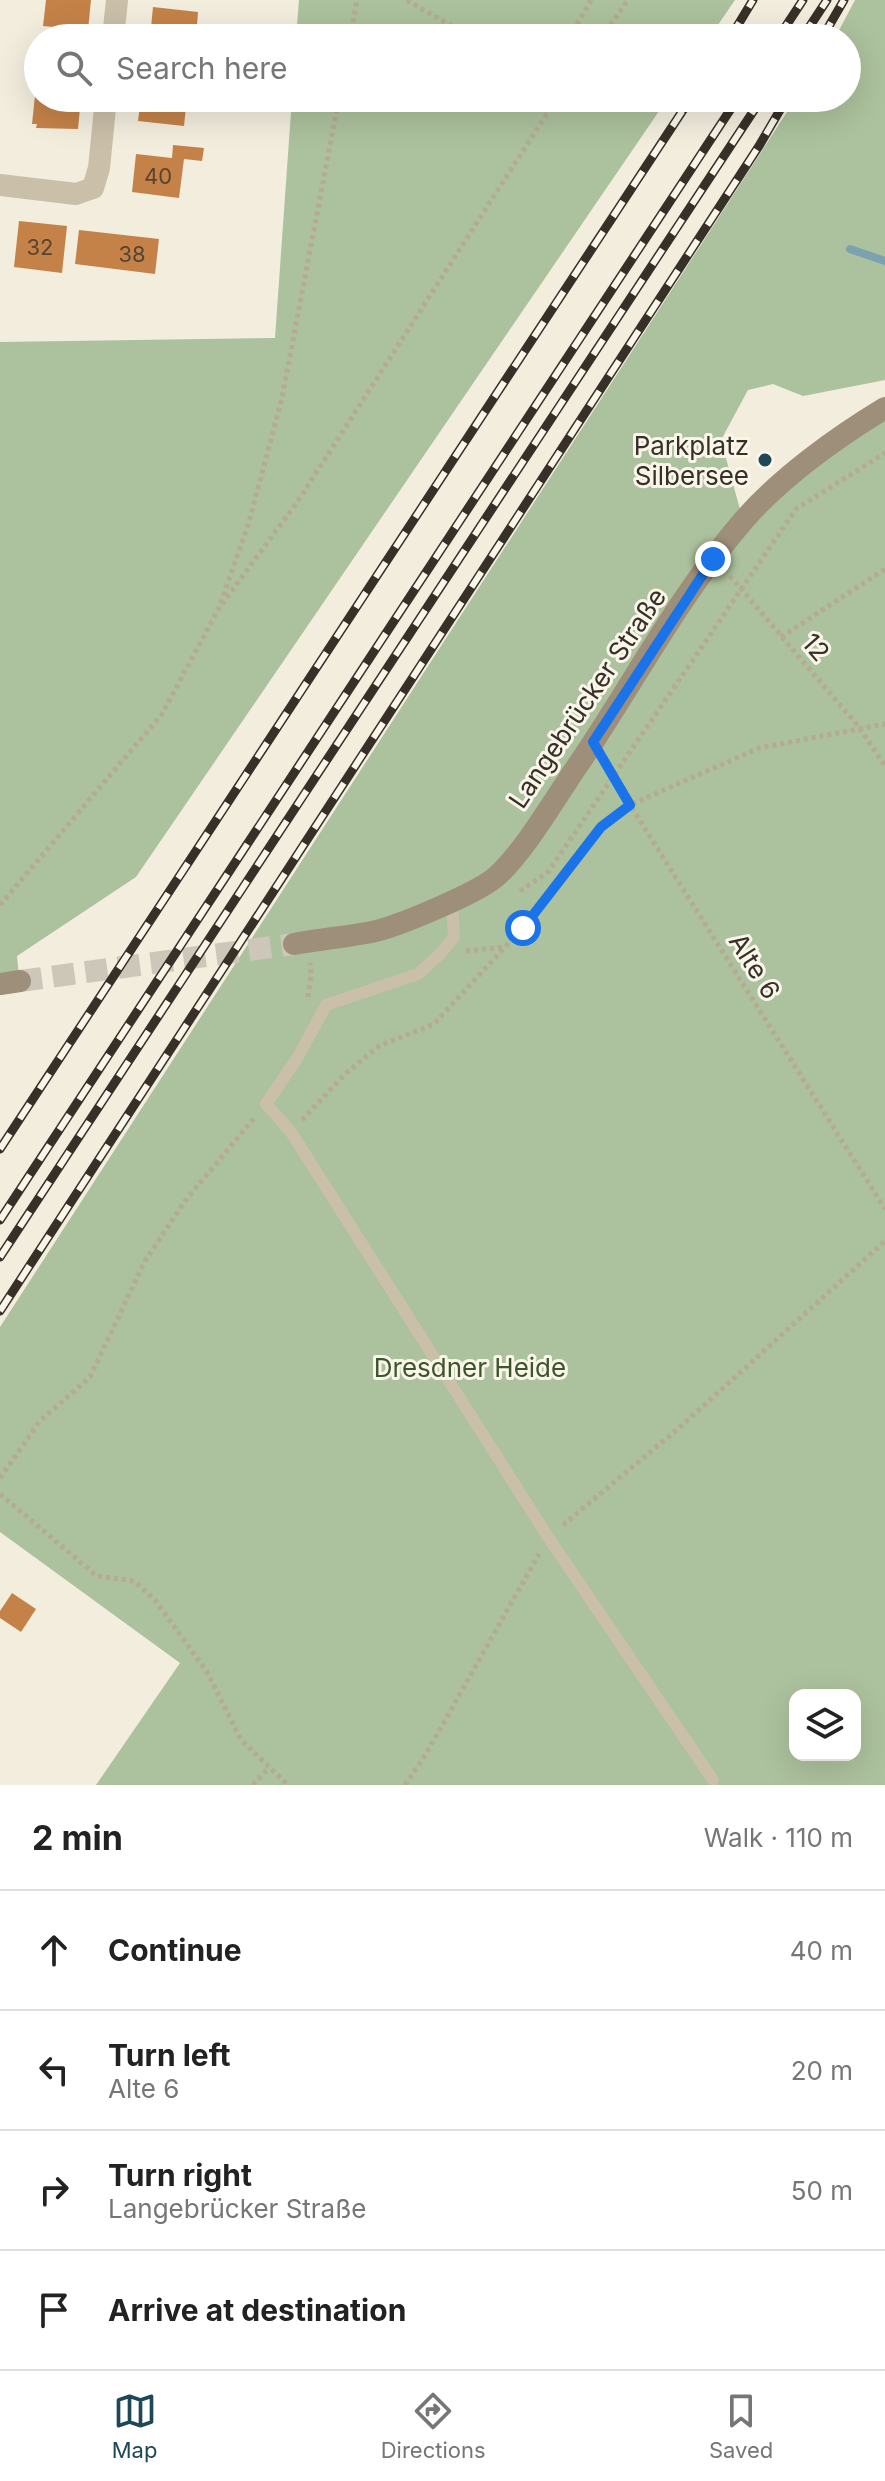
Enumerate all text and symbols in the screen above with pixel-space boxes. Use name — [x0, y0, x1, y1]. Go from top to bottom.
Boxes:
search box — [24, 24, 861, 112]
icon: search — [52, 46, 96, 90]
text: Search here — [116, 50, 288, 86]
house number: 40 — [144, 163, 172, 189]
house number: 32 — [26, 234, 54, 260]
house number: 38 — [118, 241, 146, 267]
place label: Parkplatz Silbersee — [634, 430, 749, 491]
marker: Parkplatz Silbersee — [756, 451, 774, 469]
route end — [695, 541, 731, 577]
street label: Langebrücker Straße — [502, 582, 672, 814]
street label: 12 — [796, 627, 836, 667]
route start — [505, 910, 541, 946]
street label: Alte 6 — [723, 927, 787, 1005]
park label: Dresdner Heide — [374, 1352, 566, 1383]
map controls — [789, 1689, 861, 1761]
button: layers — [789, 1689, 861, 1761]
text: 2 min — [32, 1817, 123, 1858]
text: Walk · 110 m — [704, 1822, 853, 1853]
icon: ahead — [32, 1928, 76, 1972]
text: Continue — [108, 1932, 242, 1968]
text: 40 m — [790, 1935, 853, 1966]
text: Turn left — [108, 2037, 230, 2073]
icon: left — [32, 2048, 76, 2092]
text: 20 m — [791, 2055, 853, 2086]
text: Alte 6 — [108, 2073, 179, 2104]
text: Turn right — [108, 2157, 252, 2193]
icon: right — [32, 2168, 76, 2212]
text: 50 m — [791, 2175, 853, 2206]
text: Langebrücker Straße — [108, 2193, 366, 2224]
icon: arrive — [32, 2288, 76, 2332]
text: Arrive at destination — [108, 2292, 406, 2328]
tab: Map — [112, 2389, 157, 2463]
tab: Directions — [381, 2389, 486, 2463]
tab: Saved — [709, 2389, 773, 2463]

